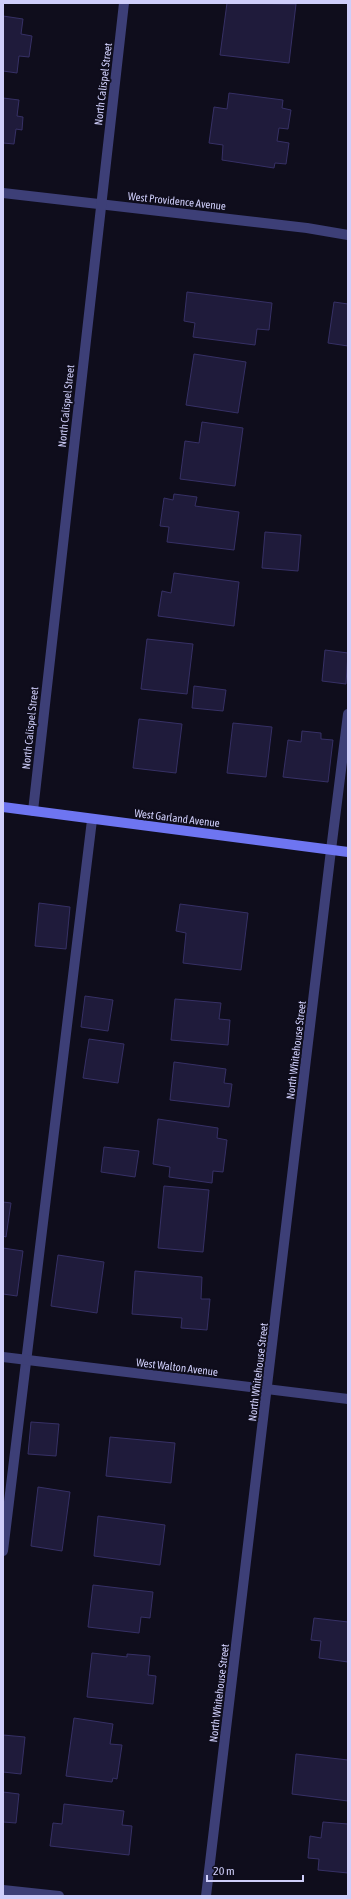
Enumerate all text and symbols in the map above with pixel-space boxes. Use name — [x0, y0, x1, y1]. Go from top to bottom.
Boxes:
street label: North Calispel Street — [92, 42, 114, 126]
street label: West Providence Avenue — [127, 190, 227, 212]
street label: North Calispel Street — [56, 364, 76, 448]
street label: North Calispel Street — [20, 686, 40, 770]
street label: West Garland Avenue — [134, 807, 220, 829]
street label: North Whitehouse Street — [284, 1000, 308, 1100]
street label: North Whitehouse Street — [246, 1322, 270, 1422]
street label: West Walton Avenue — [135, 1356, 219, 1378]
street label: North Whitehouse Street — [207, 1643, 231, 1743]
scale bar — [207, 1857, 303, 1883]
text: 20 m — [213, 1864, 235, 1878]

